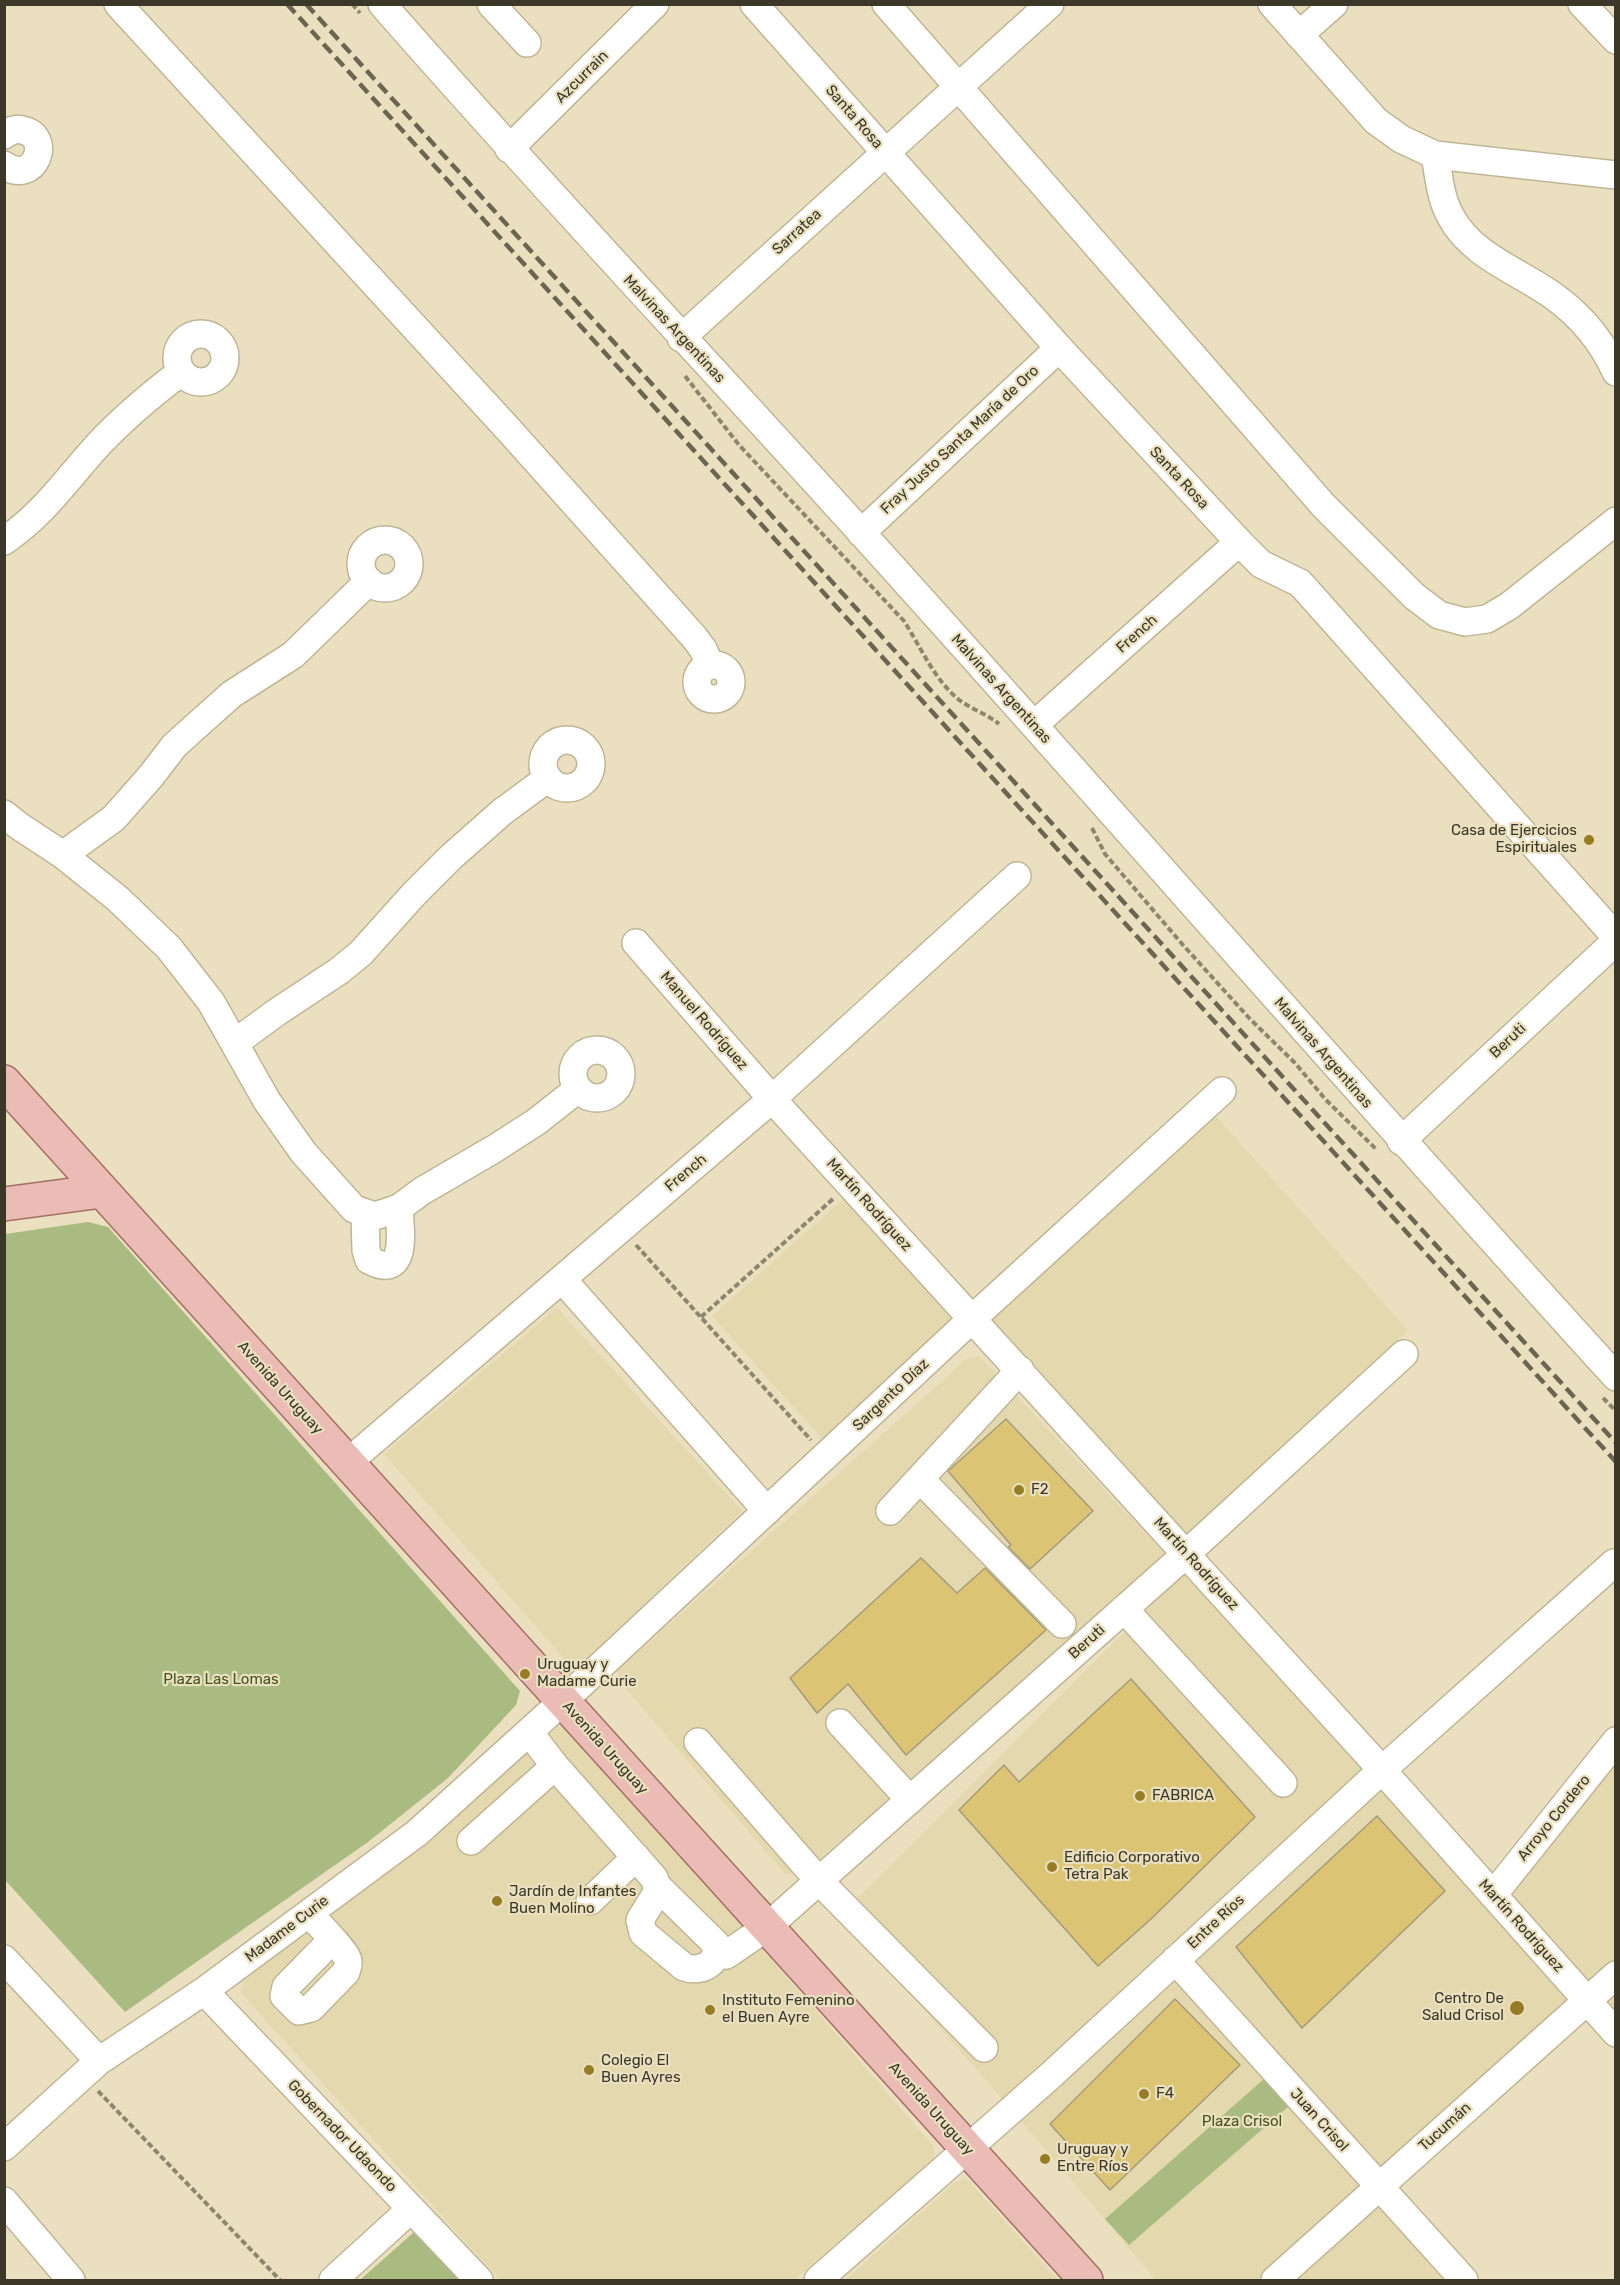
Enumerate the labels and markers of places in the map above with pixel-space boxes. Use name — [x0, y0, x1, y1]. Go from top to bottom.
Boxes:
place label: Casa de Ejercicios Espirituales — [1451, 822, 1577, 857]
marker: Casa de Ejercicios Espirituales — [1582, 833, 1596, 847]
place label: F2 — [1031, 1481, 1048, 1499]
marker: F2 — [1012, 1483, 1026, 1497]
place label: Uruguay y Madame Curie — [537, 1656, 637, 1691]
marker: Uruguay y Madame Curie — [518, 1667, 532, 1681]
place label: FABRICA — [1152, 1787, 1214, 1805]
marker: FABRICA — [1133, 1789, 1147, 1803]
place label: Edificio Corporativo Tetra Pak — [1064, 1849, 1200, 1884]
marker: Edificio Corporativo Tetra Pak — [1045, 1860, 1059, 1874]
place label: Jardín de Infantes Buen Molino — [509, 1883, 636, 1918]
marker: Jardín de Infantes Buen Molino — [490, 1894, 504, 1908]
place label: Centro De Salud Crisol — [1422, 1990, 1504, 2025]
place label: Instituto Femenino el Buen Ayre — [722, 1992, 855, 2027]
marker: Centro De Salud Crisol — [1508, 1999, 1526, 2017]
marker: Instituto Femenino el Buen Ayre — [703, 2003, 717, 2017]
place label: Colegio El Buen Ayres — [601, 2052, 681, 2087]
marker: Colegio El Buen Ayres — [582, 2063, 596, 2077]
place label: F4 — [1156, 2085, 1174, 2103]
marker: F4 — [1137, 2087, 1151, 2101]
place label: Uruguay y Entre Ríos — [1057, 2141, 1129, 2176]
marker: Uruguay y Entre Ríos — [1038, 2152, 1052, 2166]

